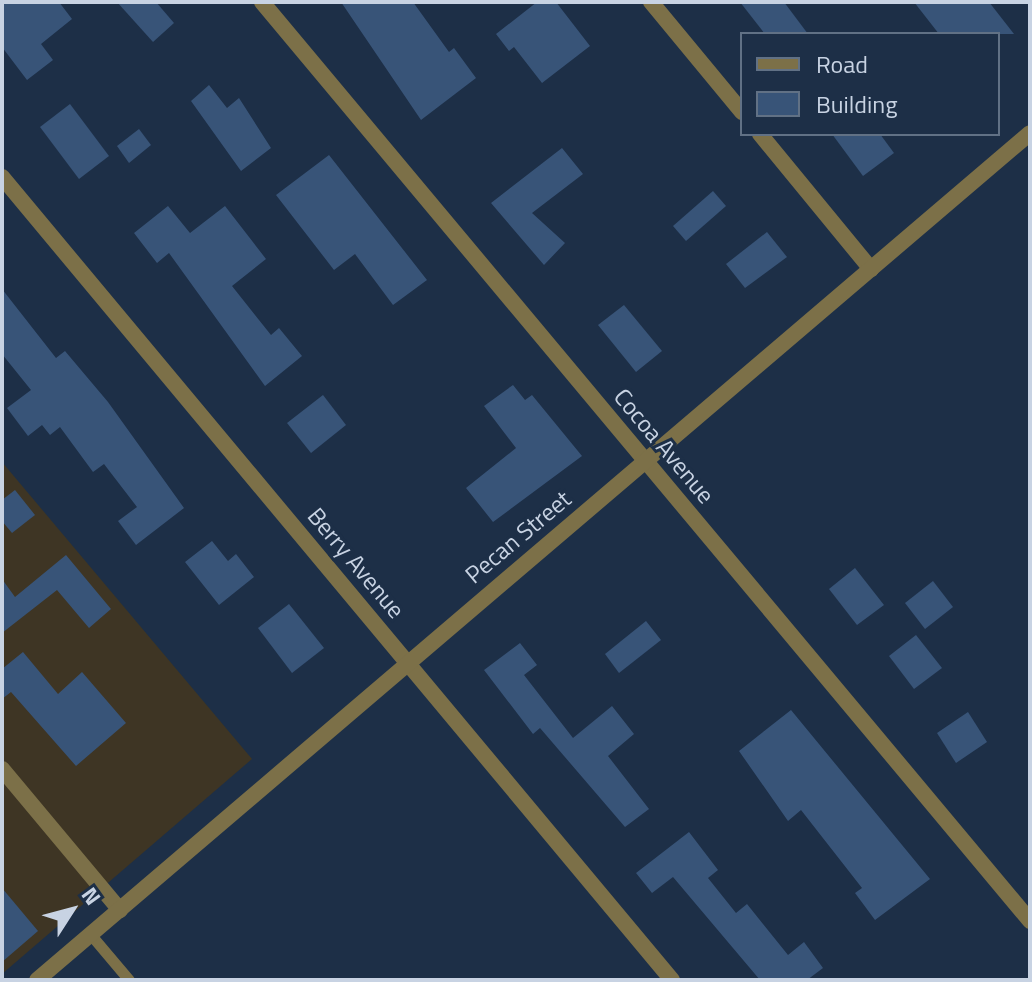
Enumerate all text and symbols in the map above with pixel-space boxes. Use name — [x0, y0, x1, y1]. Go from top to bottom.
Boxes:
legend — [740, 32, 1000, 136]
text: Road — [816, 46, 868, 82]
text: Building — [816, 86, 898, 122]
street label: Cocoa Avenue — [608, 383, 720, 509]
street label: Pecan Street — [459, 485, 577, 589]
street label: Berry Avenue — [301, 502, 411, 624]
north arrow — [32, 870, 112, 950]
text: N — [73, 880, 110, 912]

